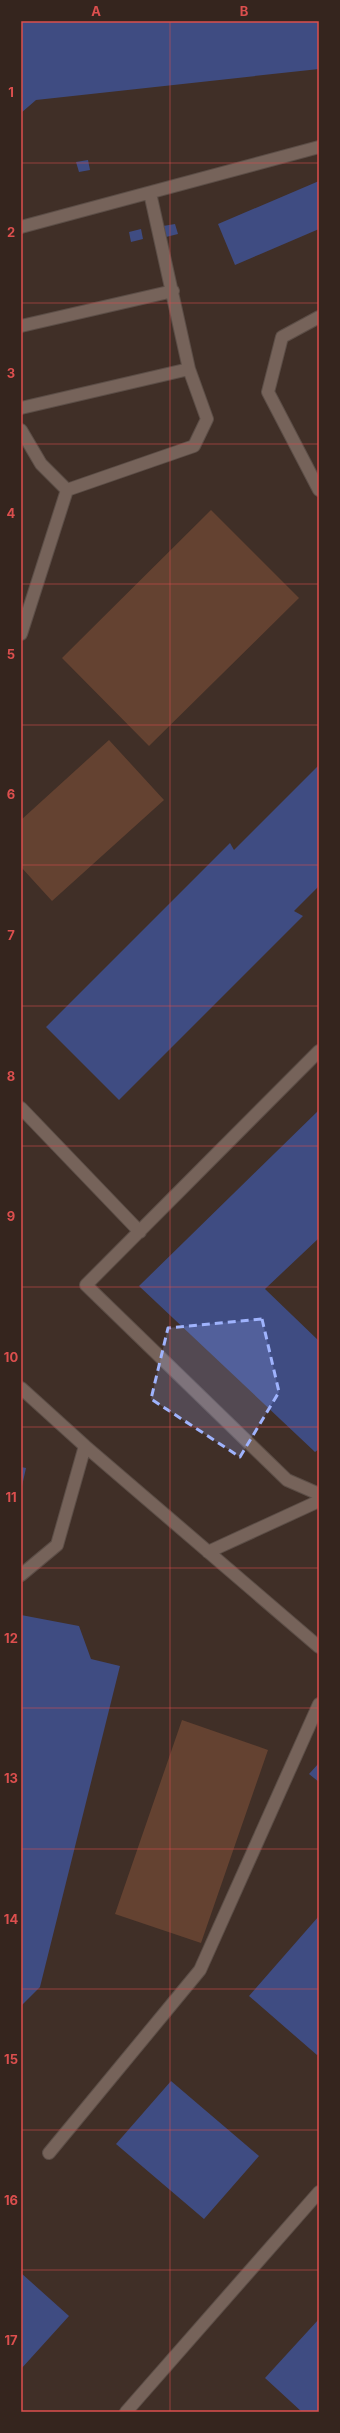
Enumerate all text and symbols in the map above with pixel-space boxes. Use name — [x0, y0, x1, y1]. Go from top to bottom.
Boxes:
text: A — [91, 3, 101, 19]
text: B — [240, 3, 249, 19]
text: 1 — [8, 84, 14, 100]
text: 2 — [7, 224, 15, 240]
text: 3 — [7, 365, 15, 381]
text: 4 — [7, 505, 16, 521]
text: 5 — [7, 646, 15, 662]
text: 6 — [7, 786, 15, 802]
text: 7 — [7, 927, 15, 943]
text: 8 — [7, 1068, 15, 1084]
text: 9 — [7, 1208, 15, 1224]
text: 10 — [4, 1349, 18, 1365]
text: 11 — [5, 1489, 17, 1505]
text: 12 — [4, 1630, 18, 1646]
text: 13 — [4, 1770, 18, 1786]
text: 14 — [4, 1911, 18, 1927]
text: 15 — [4, 2051, 18, 2067]
text: 16 — [4, 2192, 18, 2208]
text: 17 — [4, 2332, 18, 2348]

